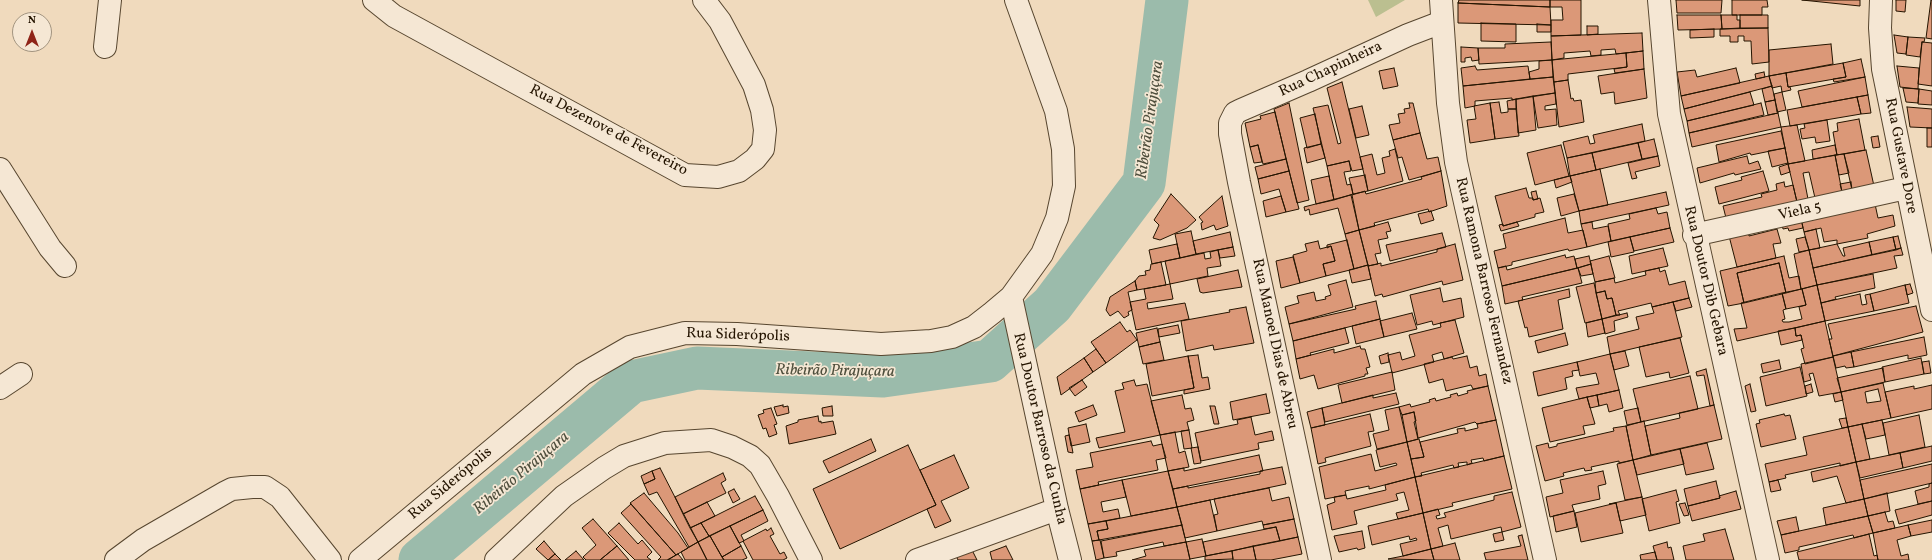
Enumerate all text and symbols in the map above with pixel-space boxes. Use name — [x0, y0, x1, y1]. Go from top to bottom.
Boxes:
north arrow — [12, 12, 52, 52]
text: N — [28, 13, 36, 28]
street label: Rua Chapinheira — [1277, 38, 1385, 102]
water label: Ribeirão Pirajuçara — [1133, 60, 1169, 180]
street label: Rua Dezenove de Fevereiro — [526, 82, 690, 180]
street label: Rua Gustave Dore — [1880, 97, 1920, 215]
street label: Rua Ramona Barroso Fernandez — [1450, 176, 1516, 386]
street label: Viela 5 — [1777, 198, 1823, 226]
street label: Rua Doutor Dib Gebara — [1679, 204, 1731, 358]
street label: Rua Manoel Dias de Abreu — [1247, 257, 1301, 431]
street label: Rua Siderópolis — [686, 325, 790, 347]
street label: Rua Doutor Barroso da Cunha — [1008, 331, 1070, 527]
water label: Ribeirão Pirajuçara — [775, 361, 895, 383]
water label: Ribeirão Pirajuçara — [470, 428, 574, 520]
street label: Rua Siderópolis — [406, 444, 496, 524]

